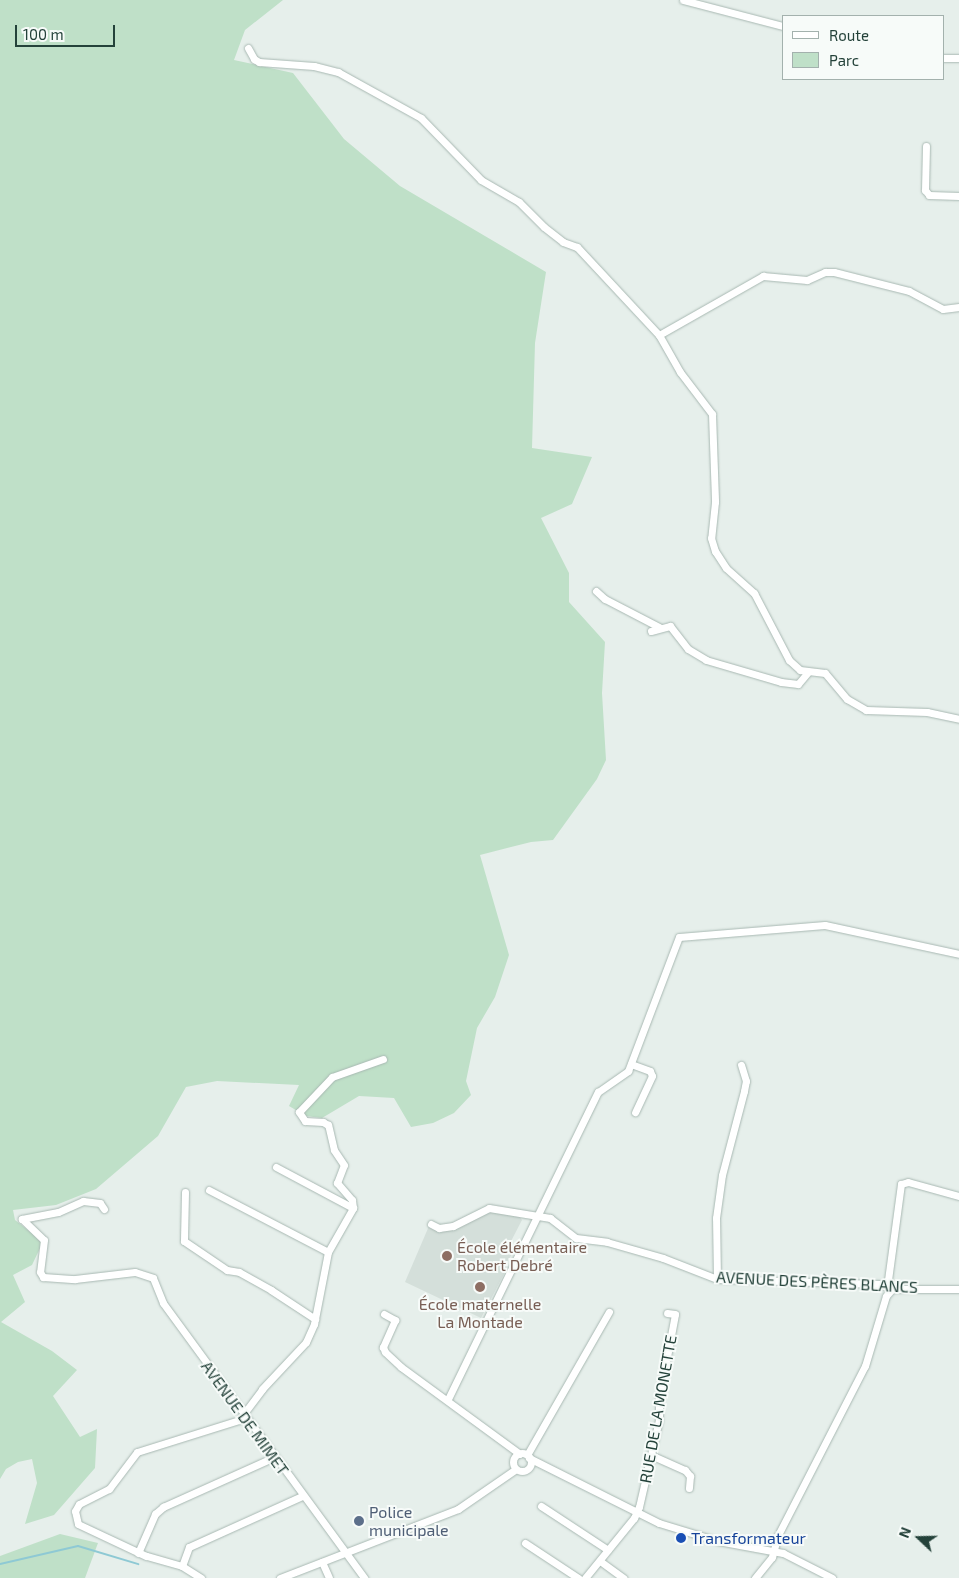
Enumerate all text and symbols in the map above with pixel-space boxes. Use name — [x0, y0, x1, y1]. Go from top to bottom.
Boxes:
scale bar — [18, 15, 118, 47]
legend — [782, 15, 944, 80]
text: 100 m — [23, 25, 64, 43]
text: Route — [829, 26, 869, 44]
text: Parc — [829, 51, 859, 69]
place label: École élémentaire Robert Debré — [457, 1237, 587, 1275]
marker: École élémentaire Robert Debré — [441, 1250, 453, 1262]
street label: AVENUE DES PÈRES BLANCS — [716, 1267, 918, 1297]
marker: École maternelle La Montade — [474, 1281, 486, 1293]
place label: École maternelle La Montade — [419, 1294, 541, 1332]
street label: RUE DE LA MONETTE — [635, 1333, 681, 1485]
street label: AVENUE DE MIMET — [197, 1357, 293, 1479]
place label: Police municipale — [369, 1502, 449, 1540]
north arrow — [894, 1513, 944, 1563]
marker: Police municipale — [353, 1515, 365, 1527]
text: N — [895, 1525, 914, 1540]
place label: Transformateur — [691, 1528, 806, 1548]
marker: Transformateur — [675, 1532, 687, 1544]

